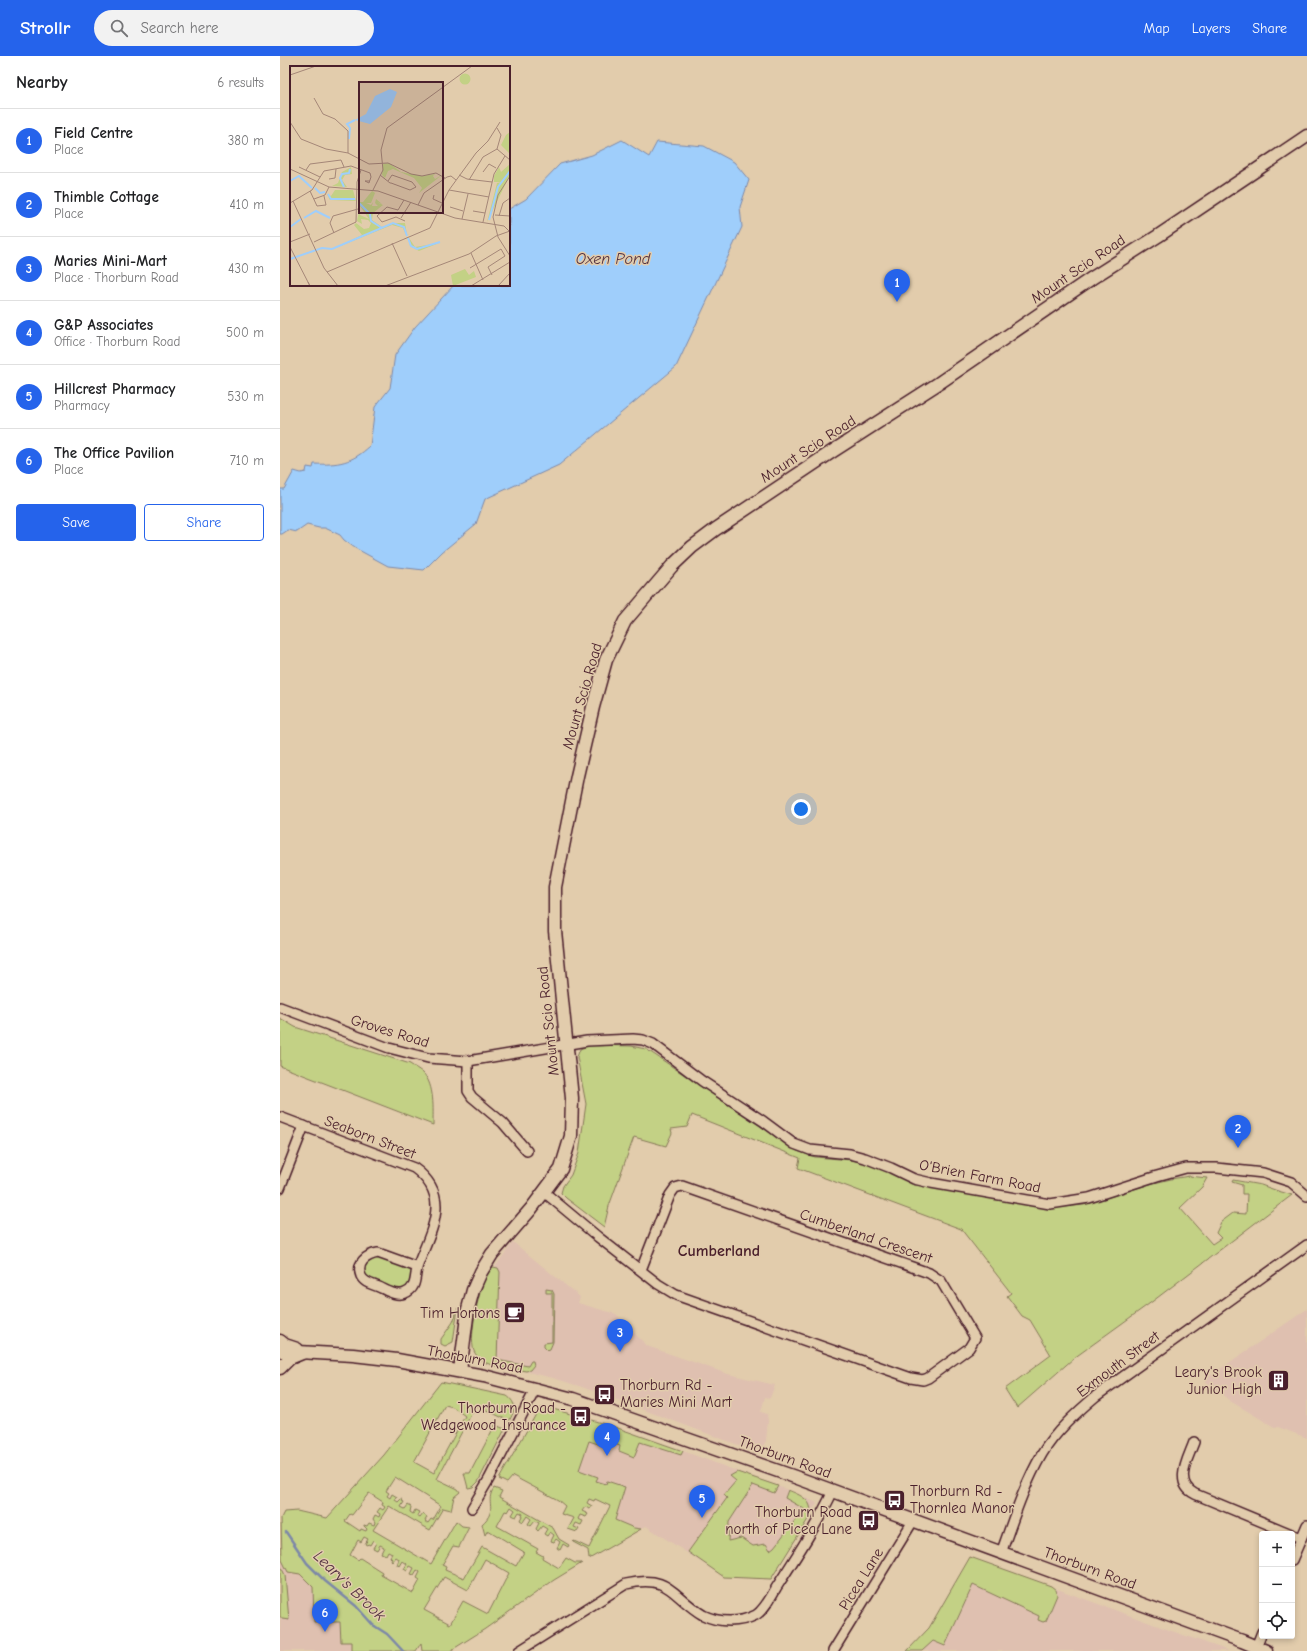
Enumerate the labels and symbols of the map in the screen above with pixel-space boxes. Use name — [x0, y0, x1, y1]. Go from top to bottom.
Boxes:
inset map — [290, 66, 510, 286]
street label: Mount Scio Road — [1027, 231, 1129, 307]
water label: Oxen Pond — [576, 250, 651, 268]
pin: 1 — [884, 269, 910, 302]
street label: Mount Scio Road — [757, 411, 859, 487]
street label: Mount Scio Road — [558, 641, 606, 751]
your location — [791, 799, 811, 819]
street label: Mount Scio Road — [533, 965, 563, 1077]
street label: Groves Road — [348, 1011, 432, 1051]
street label: Seaborn Street — [322, 1111, 419, 1163]
pin: 2 — [1225, 1115, 1251, 1148]
street label: O'Brien Farm Road — [918, 1155, 1042, 1197]
street label: Cumberland Crescent — [797, 1205, 935, 1267]
district label: Cumberland — [678, 1242, 760, 1260]
cafe icon: Tim Hortons — [502, 1300, 528, 1326]
place label: Tim Hortons — [420, 1304, 500, 1322]
pin: 3 — [607, 1319, 633, 1352]
street label: Exmouth Street — [1073, 1327, 1164, 1401]
street label: Thorburn Road — [426, 1341, 524, 1377]
place label: Leary's Brook Junior High — [1175, 1363, 1263, 1398]
building icon: Leary's Brook Junior High — [1265, 1368, 1291, 1394]
place label: Thorburn Rd - Maries Mini Mart — [620, 1376, 732, 1411]
bus stop icon: Thorburn Rd - Maries Mini Mart — [591, 1381, 617, 1407]
place label: Thorburn Road - Wedgewood Insurance — [421, 1399, 566, 1434]
bus stop icon: Thorburn Road - Wedgewood Insurance — [568, 1404, 594, 1430]
pin: 4 — [594, 1423, 620, 1456]
street label: Thorburn Road — [736, 1432, 834, 1482]
place label: Thorburn Rd - Thornlea Manor — [910, 1482, 1014, 1517]
pin: 5 — [689, 1485, 715, 1518]
bus stop icon: Thorburn Rd - Thornlea Manor — [882, 1487, 908, 1513]
place label: Thorburn Road north of Picea Lane — [725, 1503, 852, 1538]
bus stop icon: Thorburn Road north of Picea Lane — [855, 1508, 881, 1534]
street label: Thorburn Road — [1041, 1543, 1139, 1593]
street label: Picea Lane — [835, 1544, 887, 1613]
water label: Leary's Brook — [310, 1547, 389, 1625]
pin: 6 — [312, 1599, 338, 1632]

